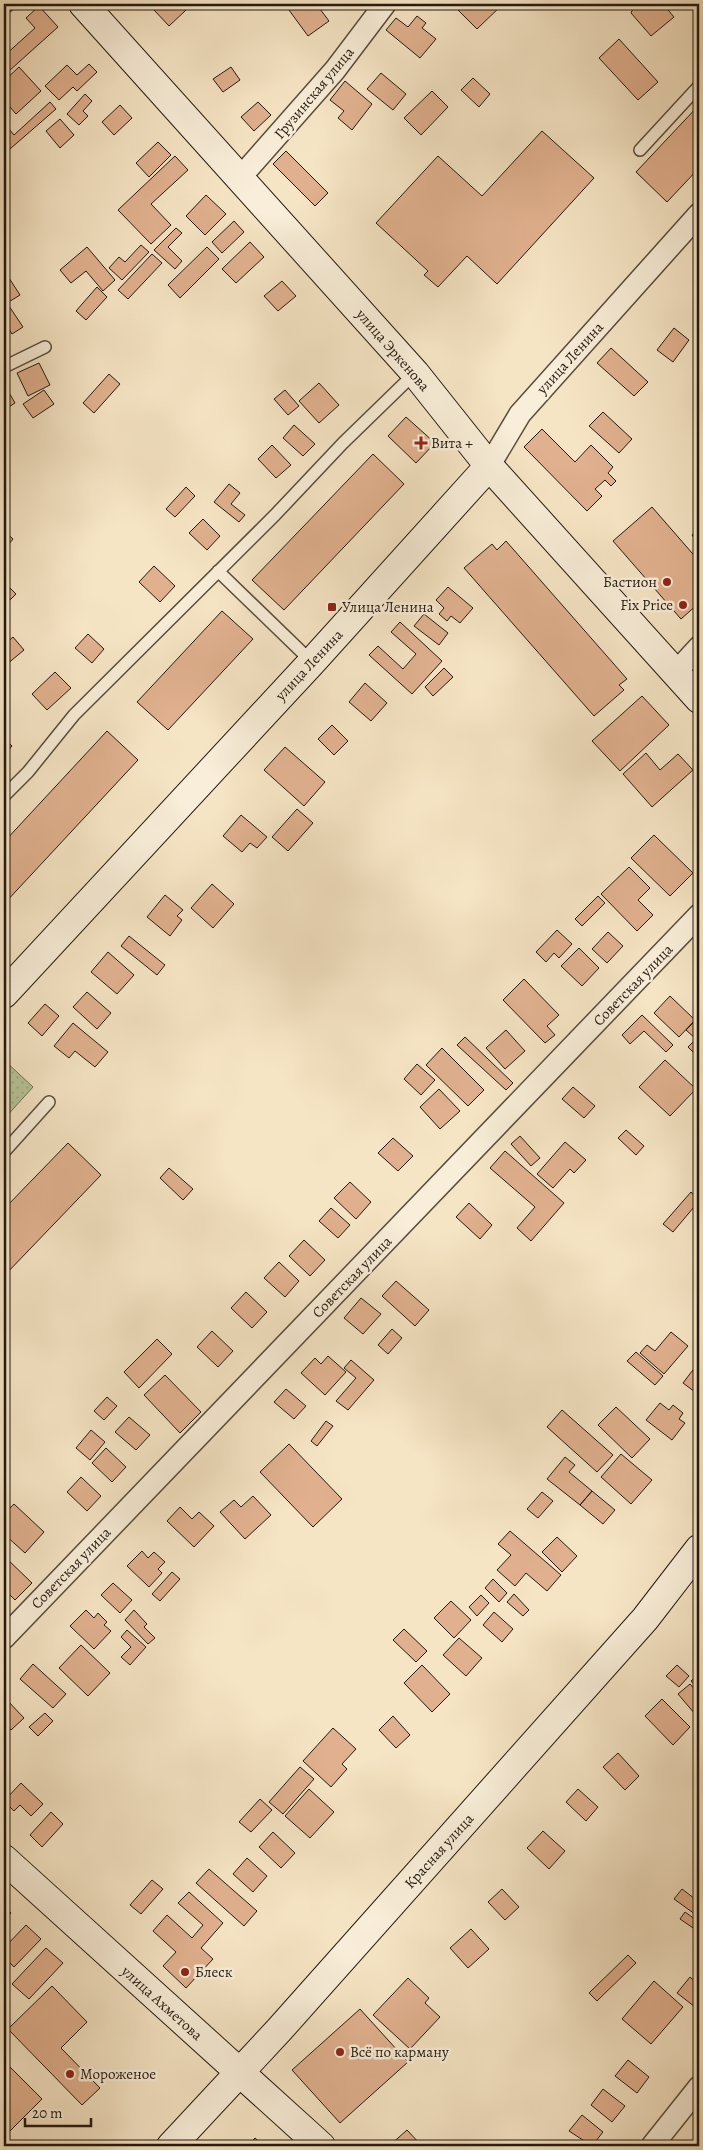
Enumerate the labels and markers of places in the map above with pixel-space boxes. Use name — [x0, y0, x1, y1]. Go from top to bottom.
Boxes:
place label: Вита + — [431, 433, 473, 453]
marker: Вита + — [415, 437, 427, 449]
place label: Бастион — [603, 572, 657, 592]
marker: Бастион — [661, 576, 673, 588]
place label: Fix Price — [620, 595, 673, 615]
place label: Улица Ленина — [342, 597, 434, 617]
marker: Fix Price — [677, 599, 689, 611]
marker: Улица Ленина — [326, 601, 338, 613]
place label: Блеск — [195, 1962, 233, 1982]
marker: Блеск — [179, 1966, 191, 1978]
place label: Всё по карману — [350, 2042, 449, 2062]
marker: Всё по карману — [334, 2046, 346, 2058]
place label: Мороженое — [80, 2064, 156, 2084]
marker: Мороженое — [64, 2068, 76, 2080]

